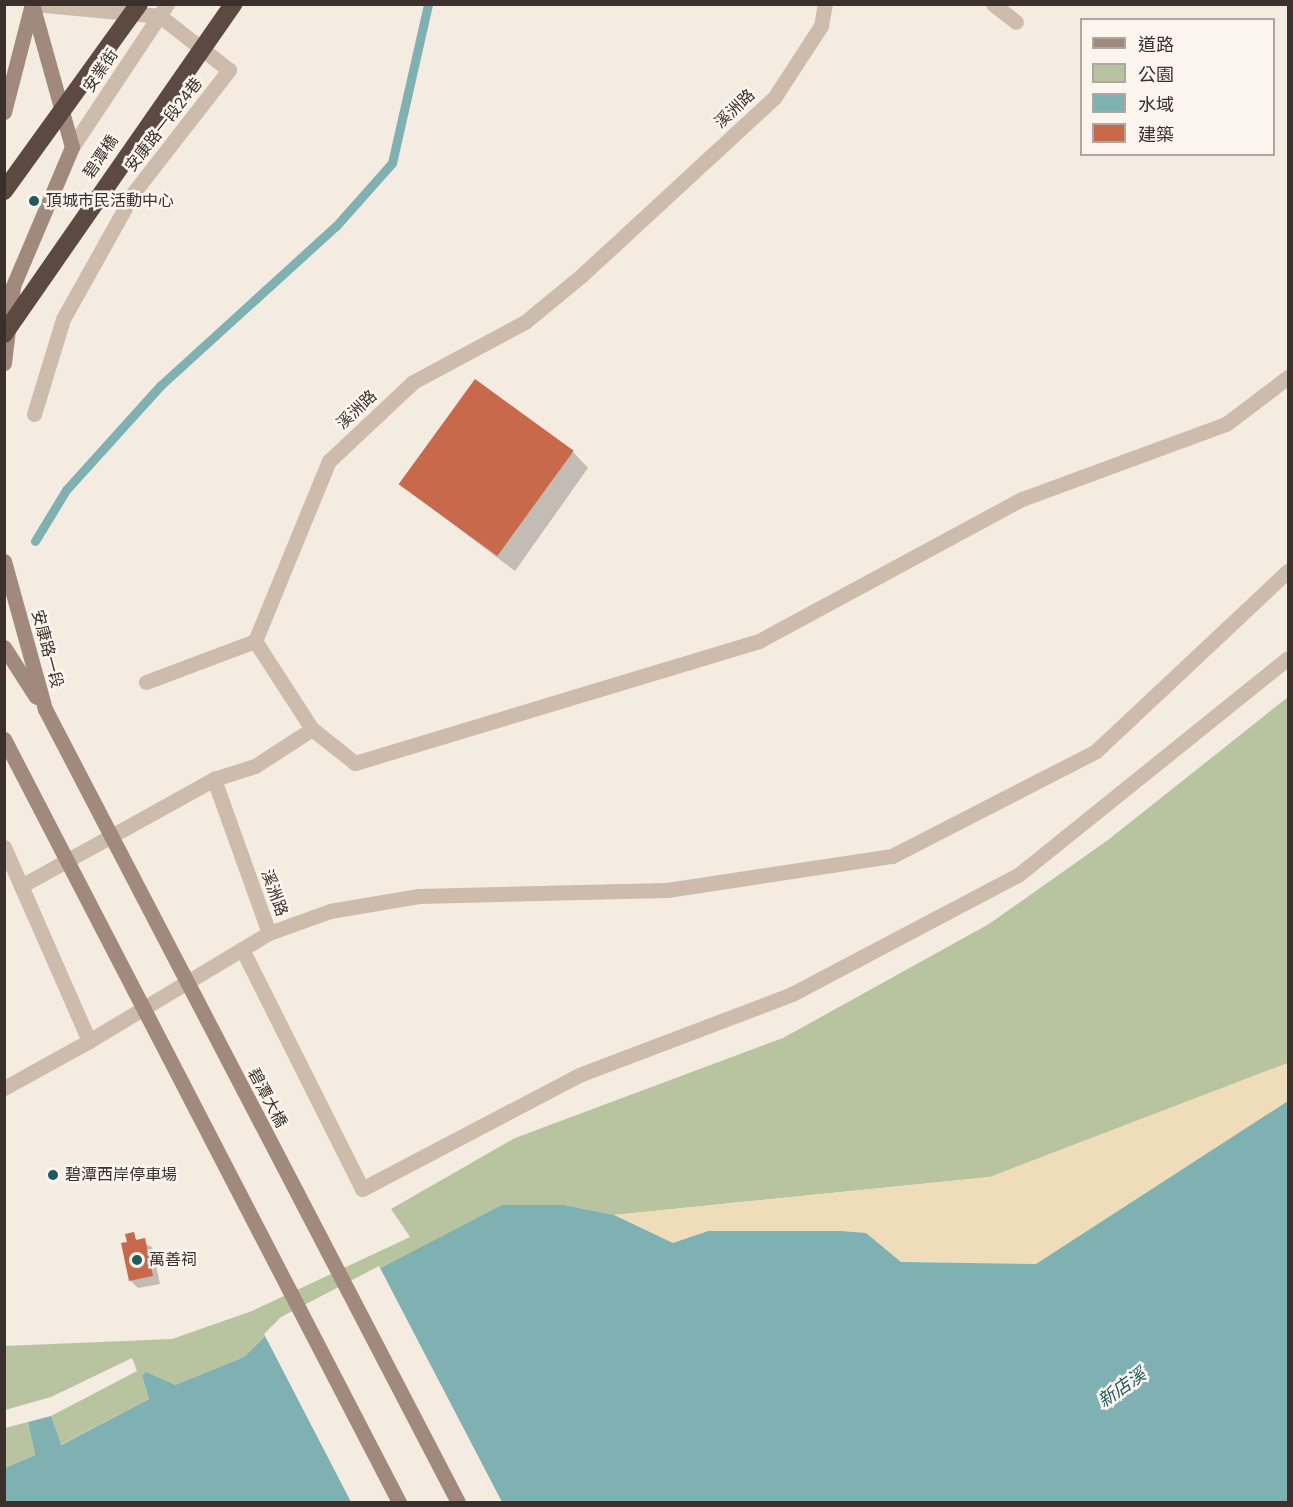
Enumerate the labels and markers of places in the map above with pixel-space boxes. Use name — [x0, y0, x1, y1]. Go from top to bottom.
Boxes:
place label: 頂城市民活動中心 — [46, 191, 174, 211]
marker: 頂城市民活動中心 — [27, 194, 41, 208]
place label: 碧潭西岸停車場 — [65, 1165, 177, 1185]
marker: 碧潭西岸停車場 — [46, 1168, 60, 1182]
place label: 萬善祠 — [149, 1250, 197, 1270]
marker: 萬善祠 — [130, 1253, 144, 1267]

